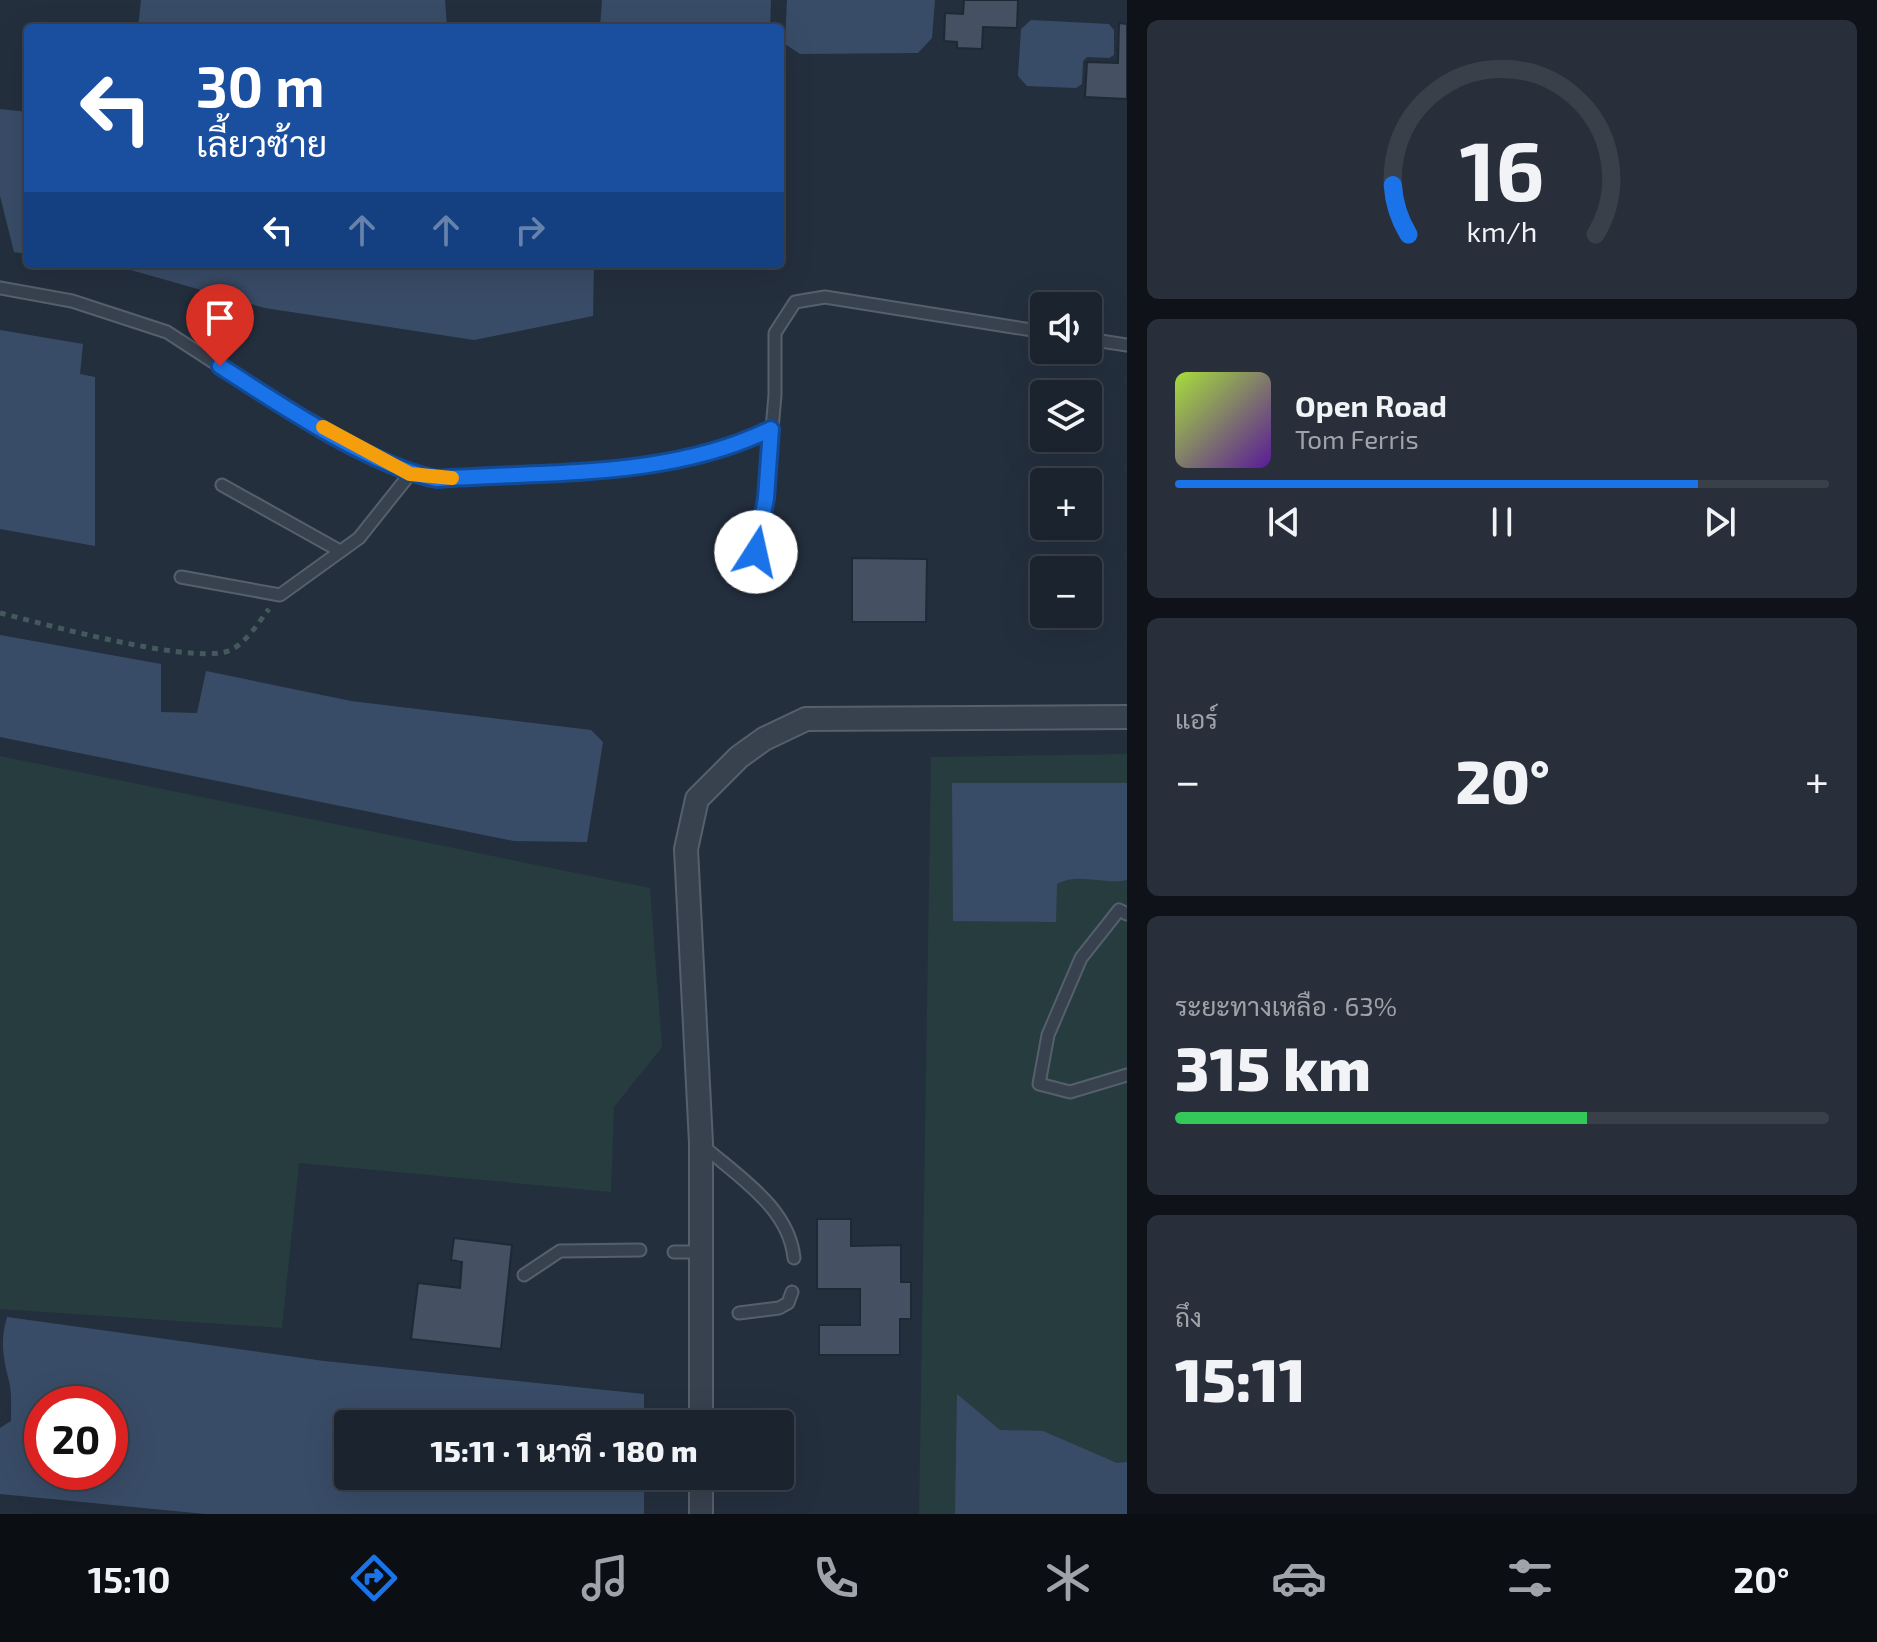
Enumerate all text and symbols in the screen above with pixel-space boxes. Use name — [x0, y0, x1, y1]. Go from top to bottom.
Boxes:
text: 30 m — [196, 51, 325, 118]
icon: left — [64, 56, 168, 160]
text: 16 — [1459, 118, 1545, 218]
text: เลี้ยวซ้าย — [196, 121, 327, 164]
icon: left — [256, 208, 300, 252]
icon: ahead — [340, 208, 384, 252]
icon: ahead — [424, 208, 468, 252]
icon: right — [508, 208, 552, 252]
text: km/h — [1467, 214, 1537, 249]
pin — [186, 284, 254, 366]
map controls — [1030, 292, 1102, 628]
button: sound — [1030, 292, 1102, 364]
icon: arrive — [198, 296, 242, 340]
button: layers — [1030, 380, 1102, 452]
text: Open Road — [1295, 387, 1447, 423]
text: Tom Ferris — [1295, 423, 1419, 454]
button: + — [1030, 468, 1102, 540]
icon: previous — [1262, 500, 1306, 544]
icon: pause — [1480, 500, 1524, 544]
icon: next — [1698, 500, 1742, 544]
position arrow — [714, 510, 798, 594]
button: − — [1030, 556, 1102, 628]
text: แอร์ — [1175, 703, 1218, 734]
text: 20° — [1456, 744, 1550, 816]
text: − — [1175, 753, 1201, 806]
text: + — [1805, 753, 1829, 806]
text: ระยะทางเหลือ · 63% — [1175, 990, 1397, 1021]
text: 315 km — [1175, 1031, 1371, 1103]
text: ถึง — [1175, 1301, 1202, 1332]
text: 15:11 — [1175, 1342, 1306, 1414]
speed limit sign: 20 — [24, 1386, 128, 1490]
text: 15:11 · 1 นาที · 180 m — [431, 1432, 697, 1468]
icon: directions — [346, 1550, 402, 1606]
icon: music — [577, 1550, 633, 1606]
icon: phone — [808, 1550, 864, 1606]
icon: climate — [1040, 1550, 1096, 1606]
icon: car — [1271, 1550, 1327, 1606]
icon: filters — [1502, 1550, 1558, 1606]
text: 15:10 — [88, 1557, 171, 1600]
text: 20° — [1733, 1557, 1789, 1600]

